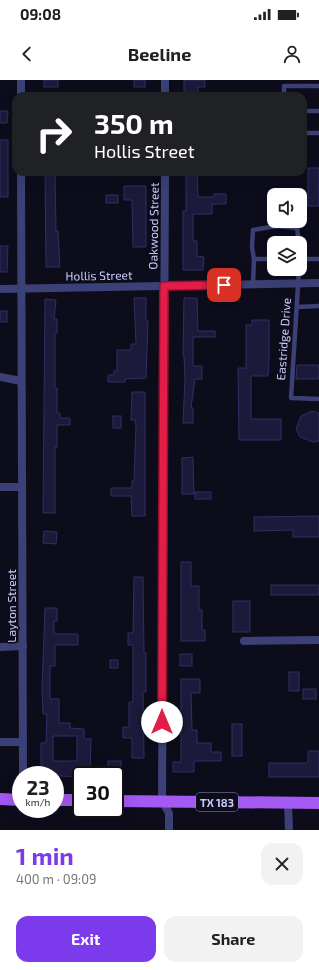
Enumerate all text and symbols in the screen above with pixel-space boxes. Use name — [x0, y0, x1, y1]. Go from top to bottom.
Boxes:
text: 09:08 — [20, 5, 61, 23]
icon: back — [16, 43, 38, 65]
text: Beeline — [128, 43, 191, 65]
icon: person — [281, 43, 303, 65]
text: 350 m — [94, 106, 174, 140]
icon: right — [28, 108, 80, 160]
text: Hollis Street — [94, 140, 195, 162]
street label: Oakwood Street — [145, 182, 161, 270]
map controls — [267, 188, 307, 276]
button: sound — [267, 188, 307, 228]
button: layers — [267, 236, 307, 276]
street label: Hollis Street — [65, 267, 133, 283]
pin — [207, 268, 241, 302]
icon: arrive — [213, 274, 235, 296]
street label: Eastridge Drive — [273, 297, 293, 381]
street label: Layton Street — [4, 569, 18, 643]
position arrow — [141, 701, 183, 743]
speed limit sign: 30 — [72, 766, 124, 818]
text: 23 — [27, 775, 49, 799]
road number: TX 183 — [196, 793, 238, 811]
text: km/h — [26, 796, 50, 808]
text: 1 min — [16, 841, 74, 870]
button: close — [261, 843, 303, 885]
text: 400 m · 09:09 — [16, 871, 96, 887]
button: Exit — [16, 916, 156, 962]
button: Share — [164, 916, 303, 962]

